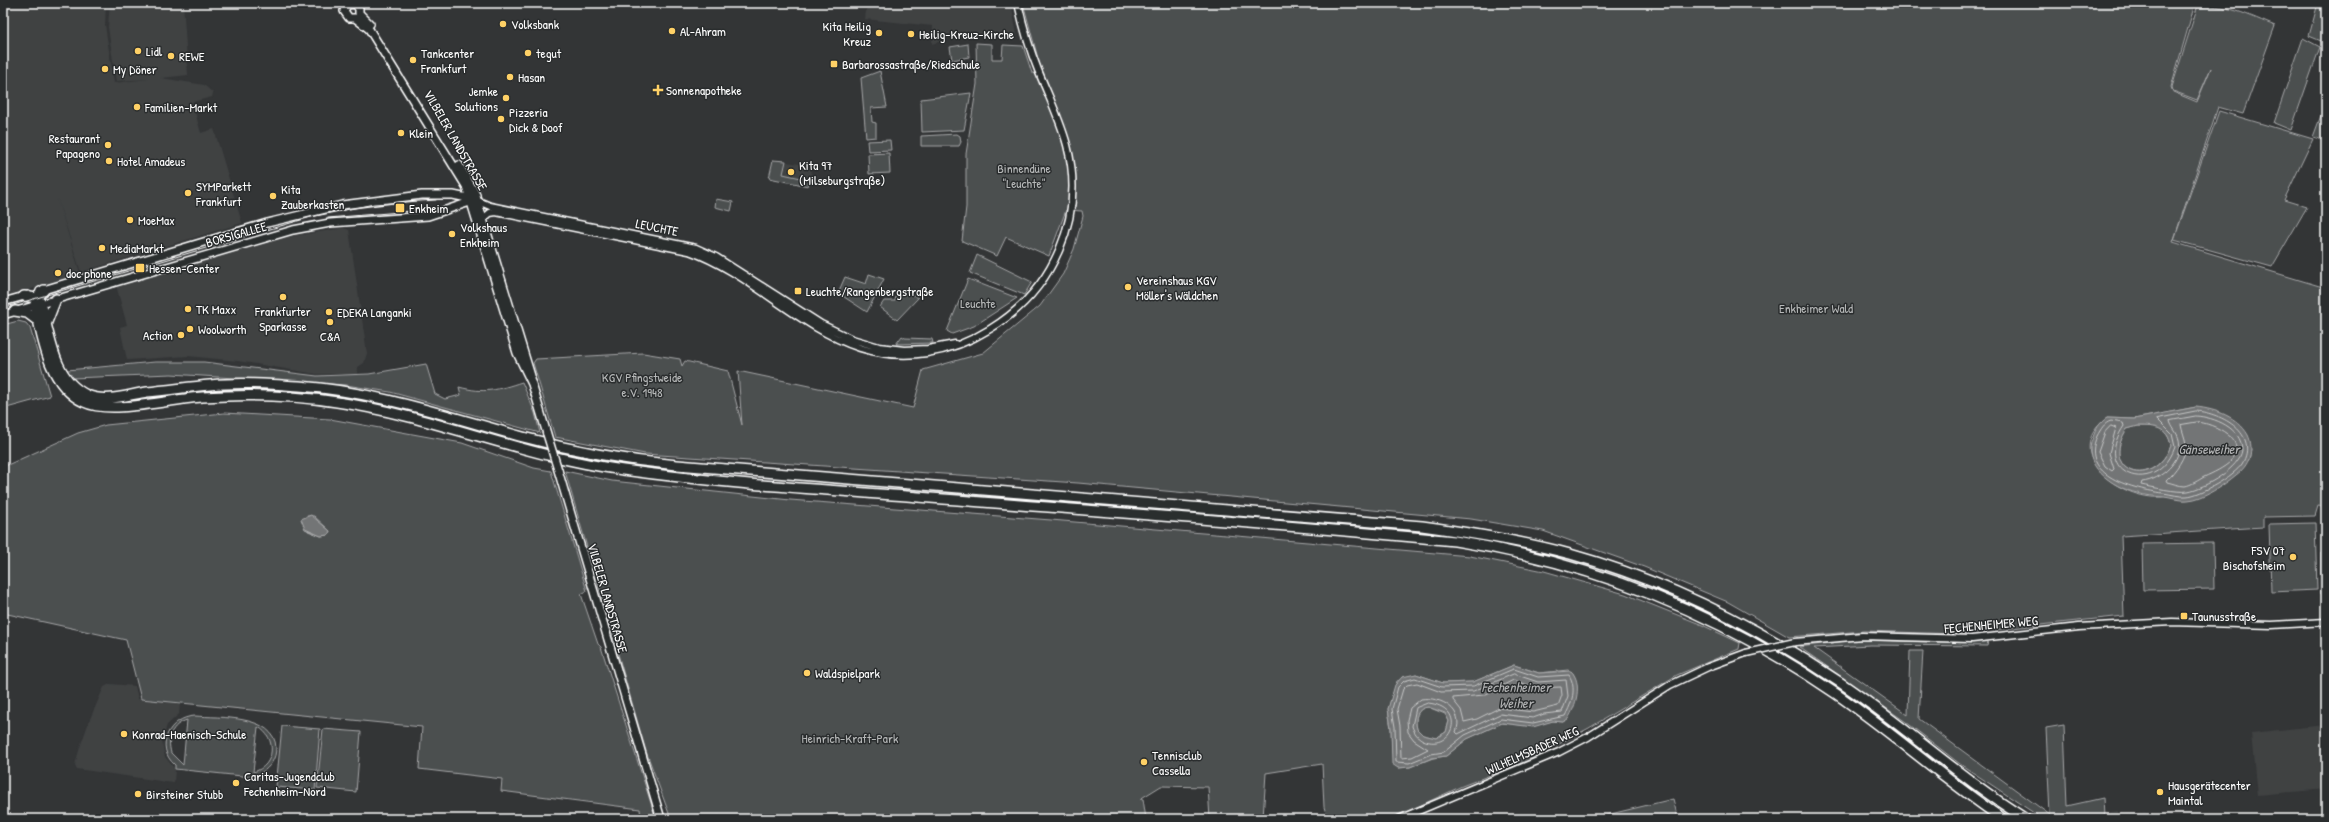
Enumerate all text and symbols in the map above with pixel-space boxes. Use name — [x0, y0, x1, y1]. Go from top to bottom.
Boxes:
place label: Volksbank — [511, 15, 560, 33]
place label: Kita Heilig Kreuz — [822, 17, 871, 50]
marker: Volksbank — [498, 19, 508, 29]
place label: Al-Ahram — [680, 22, 726, 40]
place label: Heilig-Kreuz-Kirche — [919, 25, 1014, 43]
marker: Al-Ahram — [667, 26, 677, 36]
marker: Kita Heilig Kreuz — [874, 28, 884, 38]
marker: Heilig-Kreuz-Kirche — [906, 29, 916, 39]
place label: Lidl — [146, 42, 163, 60]
place label: Tankcenter Frankfurt — [420, 44, 474, 77]
place label: tegut — [536, 44, 562, 62]
marker: Lidl — [133, 46, 143, 56]
place label: REWE — [179, 47, 205, 65]
marker: tegut — [523, 48, 533, 58]
marker: REWE — [166, 51, 176, 61]
marker: Tankcenter Frankfurt — [408, 55, 418, 65]
place label: Barbarossastraße/Riedschule — [842, 55, 980, 73]
marker: Barbarossastraße/Riedschule — [829, 59, 839, 69]
place label: My Döner — [113, 60, 157, 78]
marker: My Döner — [100, 64, 110, 74]
place label: Hasan — [518, 68, 545, 86]
marker: Hasan — [505, 72, 515, 82]
place label: Sonnenapotheke — [666, 81, 742, 99]
place label: Jemke Solutions — [455, 82, 498, 115]
marker: Sonnenapotheke — [653, 85, 663, 95]
street label: VILBELER LANDSTRASSE — [420, 86, 492, 194]
marker: Jemke Solutions — [501, 93, 511, 103]
place label: Familien-Markt — [144, 98, 218, 116]
marker: Familien-Markt — [132, 102, 142, 112]
place label: Pizzeria Dick & Doof — [509, 103, 563, 136]
marker: Pizzeria Dick & Doof — [496, 114, 506, 124]
place label: Klein — [409, 124, 433, 142]
marker: Klein — [396, 128, 406, 138]
place label: Restaurant Papageno — [49, 129, 101, 162]
marker: Restaurant Papageno — [103, 140, 113, 150]
place label: Hotel Amadeus — [117, 152, 185, 170]
marker: Hotel Amadeus — [104, 156, 114, 166]
place label: Kita 97 (Milseburgstraße) — [799, 156, 885, 189]
park label: Binnendüne "Leuchte" — [997, 159, 1051, 192]
marker: Kita 97 (Milseburgstraße) — [786, 167, 796, 177]
place label: SYMParkett Frankfurt — [195, 177, 252, 210]
place label: Kita Zauberkasten — [281, 180, 345, 213]
marker: SYMParkett Frankfurt — [183, 188, 193, 198]
marker: Kita Zauberkasten — [268, 191, 278, 201]
place label: Enkheim — [409, 199, 449, 217]
marker: Enkheim — [394, 202, 406, 214]
place label: MoeMax — [138, 211, 175, 229]
street label: LEUCHTE — [634, 214, 680, 240]
marker: MoeMax — [125, 215, 135, 225]
street label: BORSIGALLEE — [203, 217, 269, 251]
place label: Volkshaus Enkheim — [460, 218, 507, 251]
marker: Volkshaus Enkheim — [447, 229, 457, 239]
place label: MediaMarkt — [110, 239, 164, 257]
marker: MediaMarkt — [97, 243, 107, 253]
place label: Hessen-Center — [149, 259, 219, 277]
marker: Hessen-Center — [134, 262, 146, 274]
place label: doc phone — [66, 264, 112, 282]
marker: doc phone — [53, 268, 63, 278]
place label: Vereinshaus KGV Möller's Wäldchen — [1136, 271, 1218, 304]
place label: Leuchte/Rangenbergstraße — [806, 282, 934, 300]
marker: Vereinshaus KGV Möller's Wäldchen — [1123, 282, 1133, 292]
marker: Leuchte/Rangenbergstraße — [793, 286, 803, 296]
marker: Frankfurter Sparkasse — [278, 292, 288, 302]
park label: Leuchte — [960, 294, 996, 312]
park label: Enkheimer Wald — [1779, 299, 1853, 317]
place label: TK Maxx — [196, 300, 237, 318]
place label: Frankfurter Sparkasse — [254, 302, 311, 335]
place label: EDEKA Langanki — [337, 303, 412, 321]
marker: TK Maxx — [183, 304, 193, 314]
marker: EDEKA Langanki — [324, 307, 334, 317]
marker: C&A — [325, 317, 335, 327]
place label: Woolworth — [198, 320, 247, 338]
marker: Woolworth — [185, 324, 195, 334]
place label: Action — [143, 326, 173, 344]
place label: C&A — [320, 327, 341, 345]
marker: Action — [176, 330, 186, 340]
park label: KGV Pfingstweide e.V. 1948 — [602, 368, 682, 401]
water label: Gänseweiher — [2178, 439, 2241, 458]
street label: VILBELER LANDSTRASSE — [584, 541, 632, 655]
place label: FSV 07 Bischofsheim — [2223, 541, 2285, 574]
marker: FSV 07 Bischofsheim — [2288, 552, 2298, 562]
place label: Taunusstraße — [2192, 607, 2256, 625]
street label: FECHENHEIMER WEG — [1943, 611, 2039, 637]
marker: Taunusstraße — [2179, 611, 2189, 621]
place label: Waldspielpark — [815, 664, 880, 682]
marker: Waldspielpark — [802, 668, 812, 678]
water label: Fechenheimer Weiher — [1481, 677, 1552, 712]
street label: WILHELMSBADER WEG — [1483, 721, 1582, 779]
place label: Konrad-Haenisch-Schule — [132, 725, 247, 743]
marker: Konrad-Haenisch-Schule — [119, 729, 129, 739]
park label: Heinrich-Kraft-Park — [802, 729, 899, 747]
place label: Tennisclub Cassella — [1152, 746, 1202, 779]
marker: Tennisclub Cassella — [1139, 757, 1149, 767]
place label: Caritas-Jugendclub Fechenheim-Nord — [243, 767, 335, 800]
place label: Hausgerätecenter Maintal — [2168, 776, 2251, 809]
marker: Caritas-Jugendclub Fechenheim-Nord — [231, 778, 241, 788]
place label: Birsteiner Stubb — [146, 785, 223, 803]
marker: Hausgerätecenter Maintal — [2155, 787, 2165, 797]
marker: Birsteiner Stubb — [133, 789, 143, 799]

